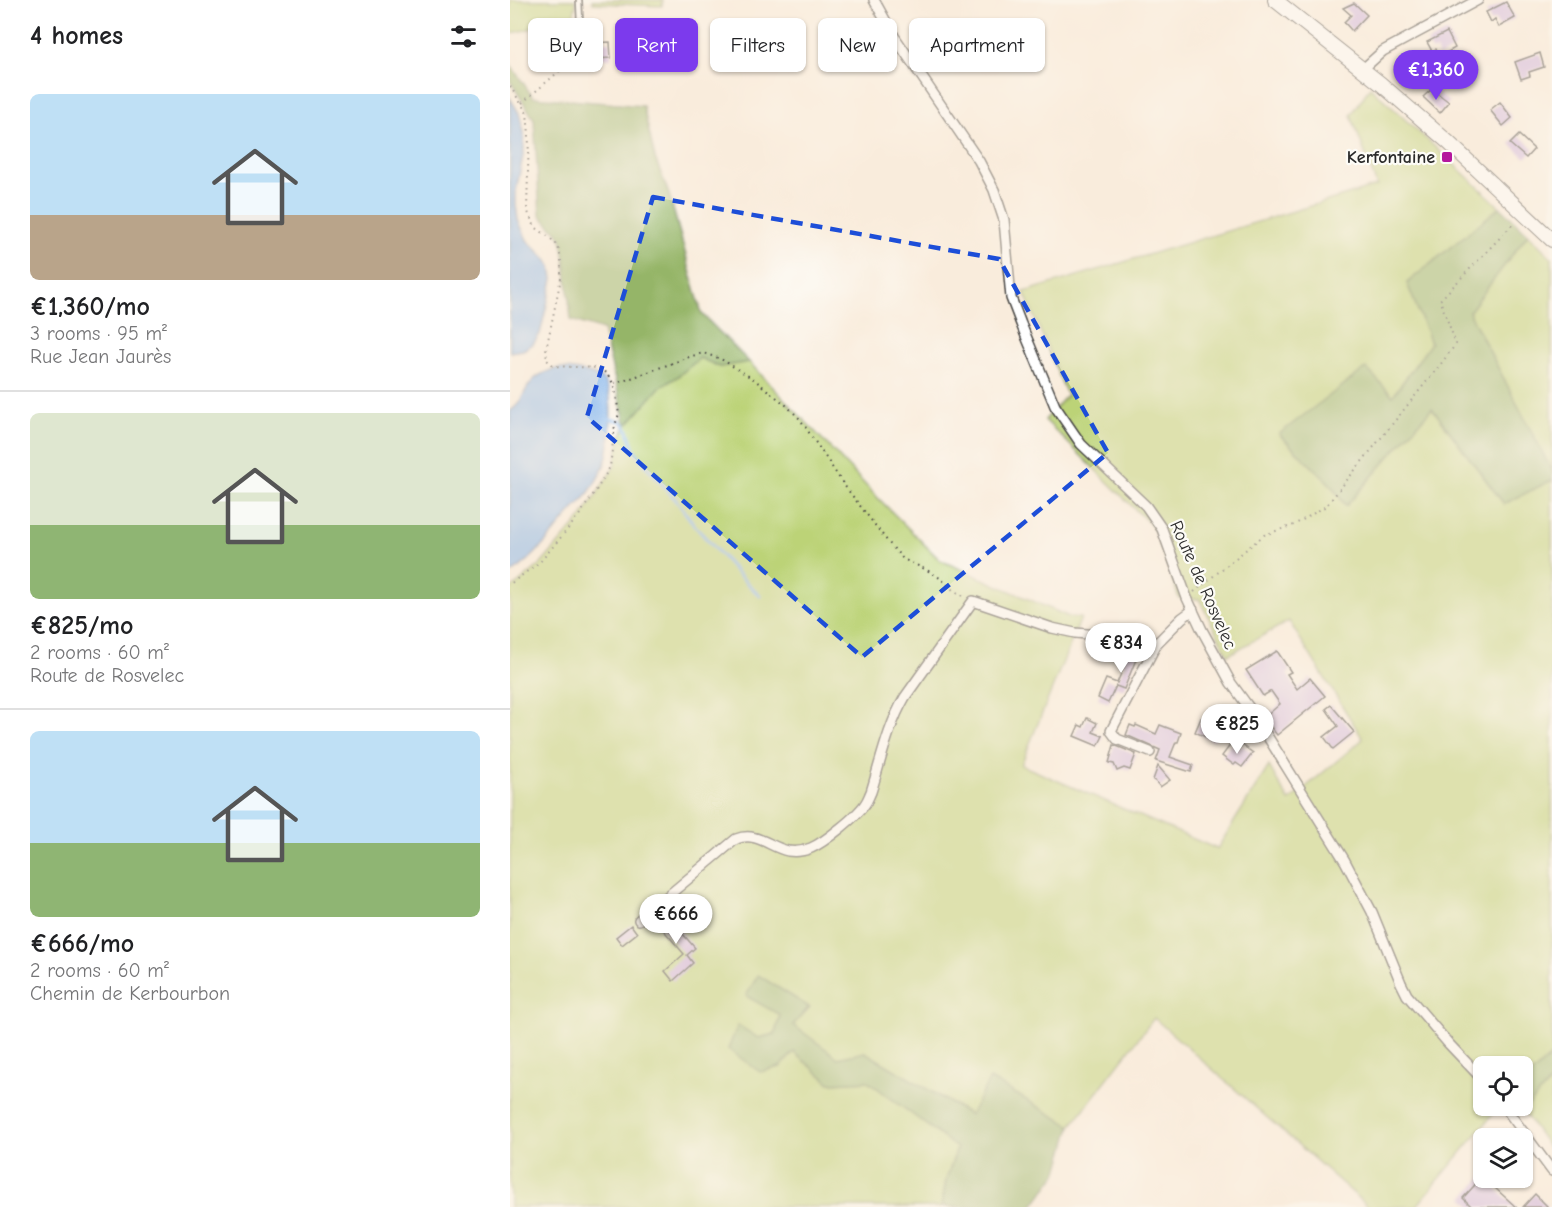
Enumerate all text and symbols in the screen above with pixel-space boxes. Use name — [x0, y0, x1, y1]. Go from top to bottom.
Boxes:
chip: Buy — [528, 18, 603, 72]
chip: Rent — [615, 18, 698, 72]
chip: Filters — [710, 18, 806, 72]
chip: New — [818, 18, 897, 72]
chip: Apartment — [909, 18, 1045, 72]
icon: filters — [447, 20, 480, 53]
text: 4 homes — [30, 21, 123, 51]
pin: €1,360 — [1387, 50, 1485, 101]
text: €1,360 — [1407, 58, 1465, 81]
icon: home — [201, 133, 309, 241]
place label: Kerfontaine — [1347, 147, 1435, 168]
marker: Kerfontaine — [1440, 150, 1454, 164]
text: €1,360/mo — [30, 292, 150, 322]
text: 3 rooms · 95 m² — [30, 322, 167, 345]
text: Rue Jean Jaurès — [30, 345, 171, 368]
icon: home — [201, 452, 309, 560]
street label: Route de Rosvelec — [1165, 517, 1241, 653]
text: €825/mo — [30, 611, 134, 641]
pin: €834 — [1085, 623, 1157, 674]
text: €834 — [1099, 631, 1143, 654]
text: 2 rooms · 60 m² — [30, 641, 169, 664]
text: Route de Rosvelec — [30, 664, 184, 687]
pin: €825 — [1201, 704, 1273, 755]
text: €825 — [1215, 712, 1259, 735]
icon: home — [201, 770, 309, 878]
pin: €666 — [640, 894, 712, 945]
text: €666 — [653, 902, 699, 925]
text: €666/mo — [30, 929, 134, 959]
text: 2 rooms · 60 m² — [30, 959, 169, 982]
text: Chemin de Kerbourbon — [30, 982, 230, 1005]
map controls — [1473, 1056, 1533, 1188]
button: locate — [1473, 1056, 1533, 1116]
button: layers — [1473, 1128, 1533, 1188]

